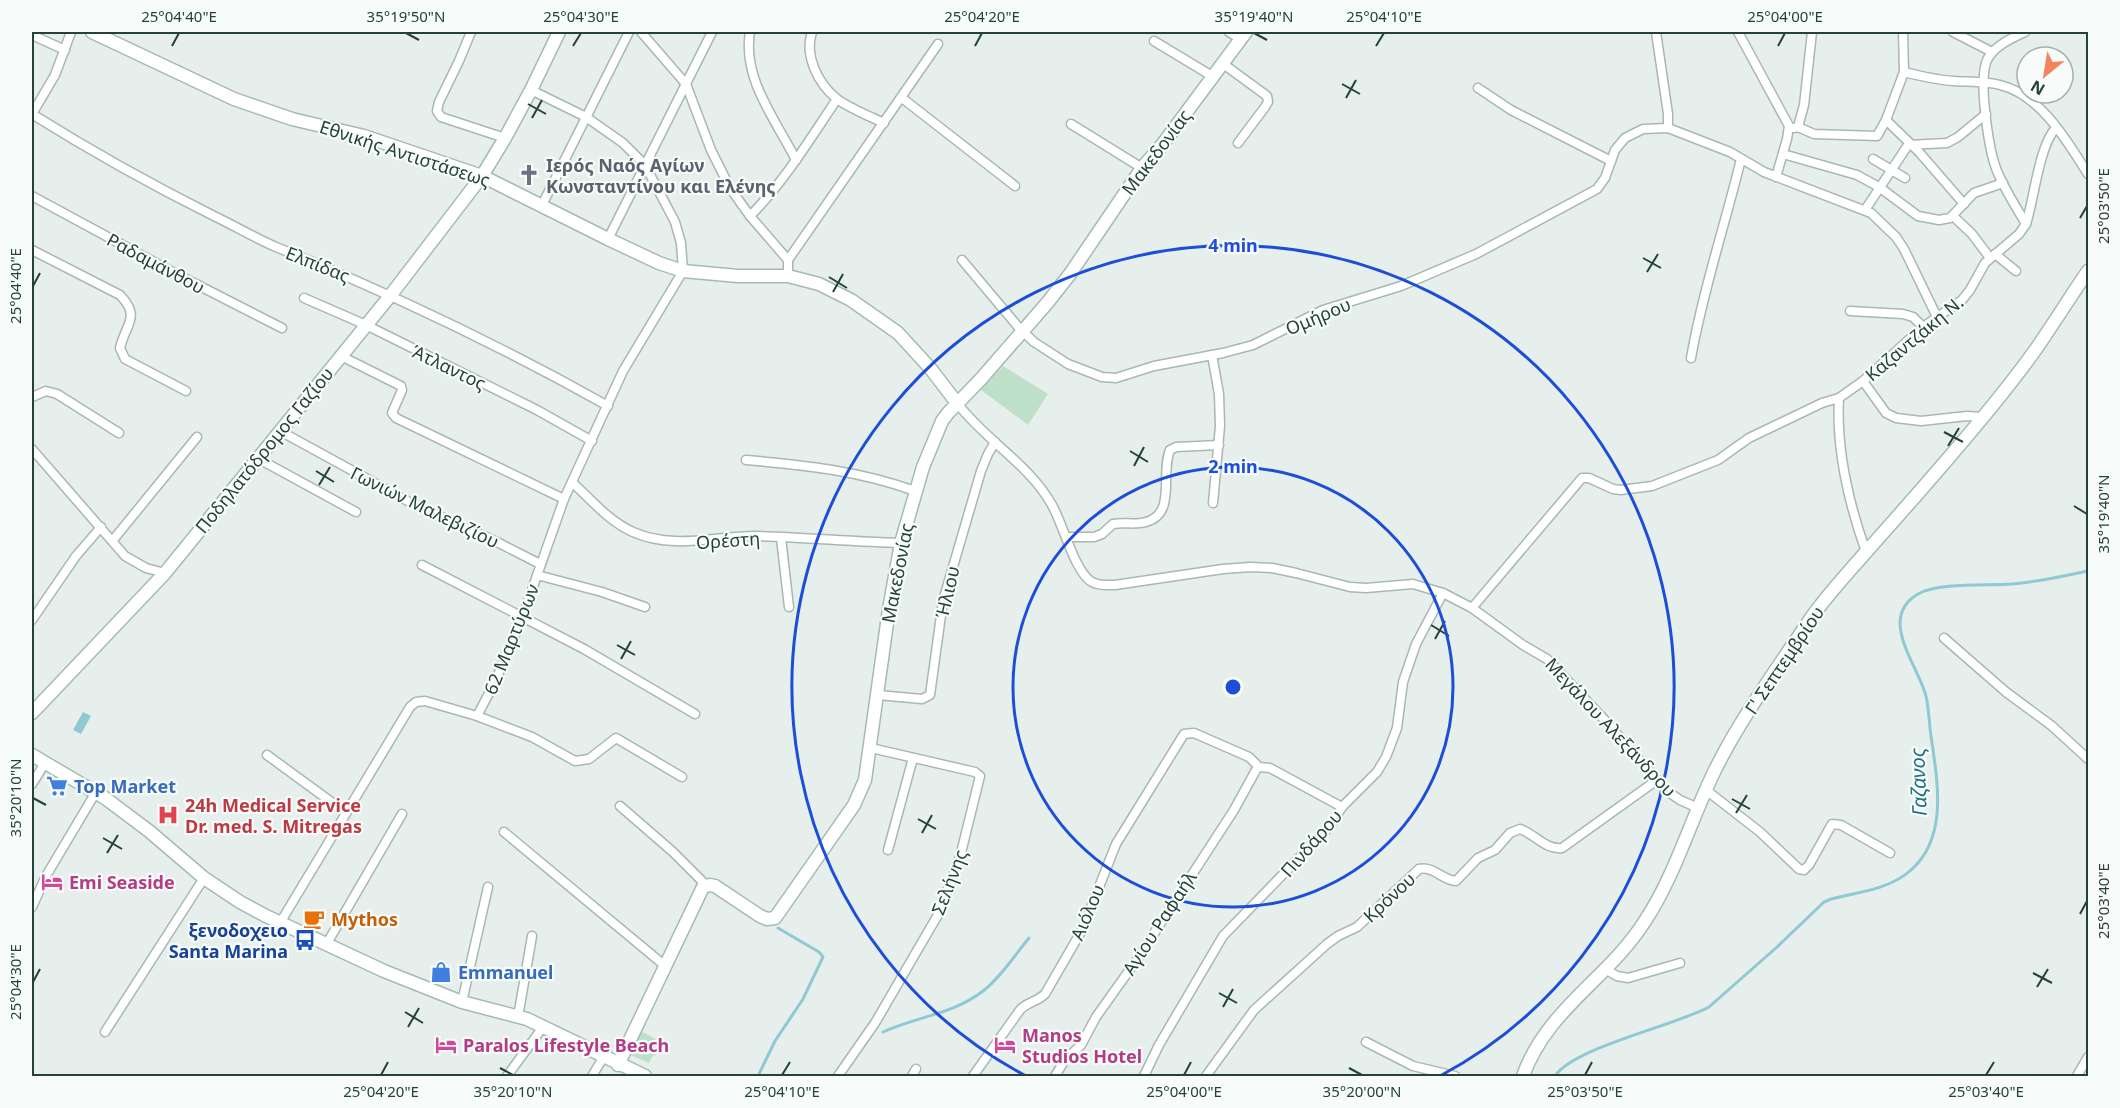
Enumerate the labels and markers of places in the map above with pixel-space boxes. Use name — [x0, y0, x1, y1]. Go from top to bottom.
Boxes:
place label: Ιερός Ναός Αγίων Κωνσταντίνου και Ελένης — [546, 153, 776, 198]
church icon: Ιερός Ναός Αγίων Κωνσταντίνου και Ελένης — [517, 163, 541, 187]
centre of rings — [1223, 677, 1243, 697]
supermarket icon: Top Market — [45, 774, 69, 798]
place label: Top Market — [74, 774, 176, 798]
place label: 24h Medical Service Dr. med. S. Mitregas — [185, 793, 362, 838]
hospital icon: 24h Medical Service Dr. med. S. Mitregas — [156, 803, 180, 827]
hotel icon: Emi Seaside — [40, 870, 64, 894]
place label: Emi Seaside — [69, 870, 175, 894]
cafe icon: Mythos — [302, 907, 326, 931]
place label: Mythos — [331, 907, 398, 931]
place label: ξενοδοχειο Santa Marina — [169, 918, 288, 963]
bus stop icon: ξενοδοχειο Santa Marina — [293, 928, 317, 952]
shop icon: Emmanuel — [429, 960, 453, 984]
place label: Emmanuel — [458, 960, 553, 984]
place label: Manos Studios Hotel — [1022, 1023, 1142, 1068]
hotel icon: Paralos Lifestyle Beach — [434, 1033, 458, 1057]
place label: Paralos Lifestyle Beach — [463, 1033, 669, 1057]
hotel icon: Manos Studios Hotel — [993, 1033, 1017, 1057]

